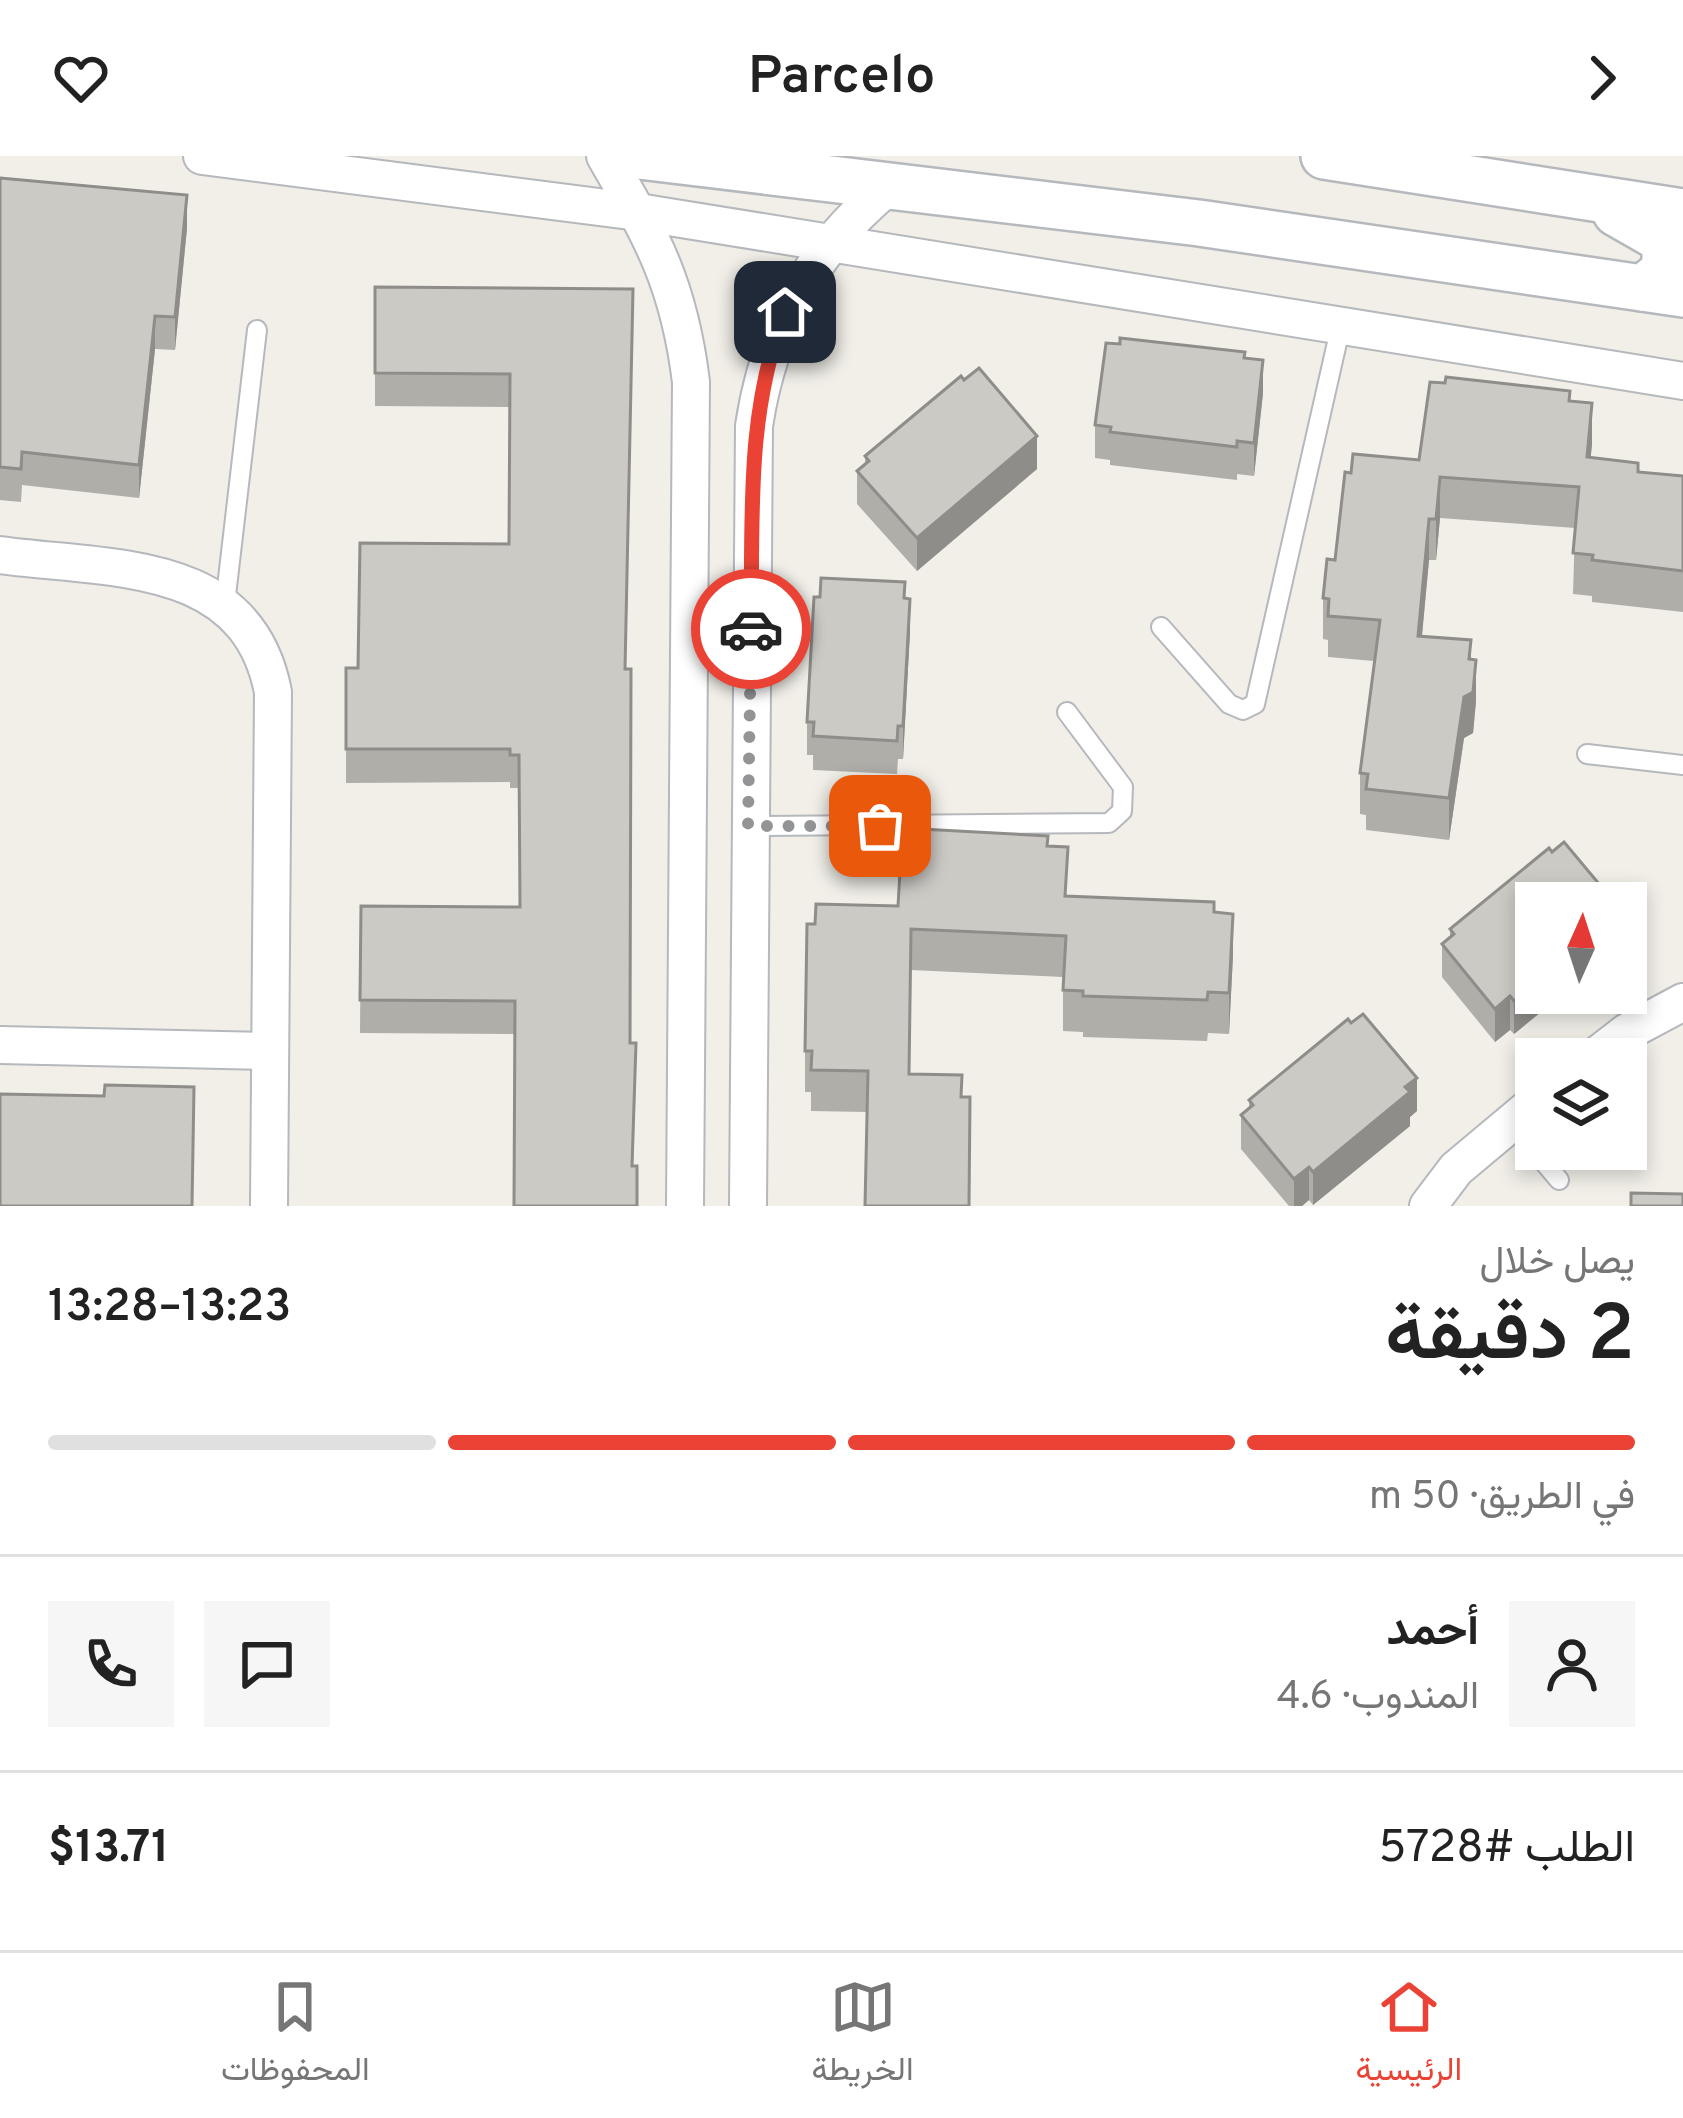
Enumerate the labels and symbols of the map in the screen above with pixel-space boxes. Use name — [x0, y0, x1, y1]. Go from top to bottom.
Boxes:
pin — [734, 261, 836, 363]
courier — [691, 569, 811, 689]
pin — [829, 775, 931, 877]
north arrow — [1515, 882, 1647, 1014]

